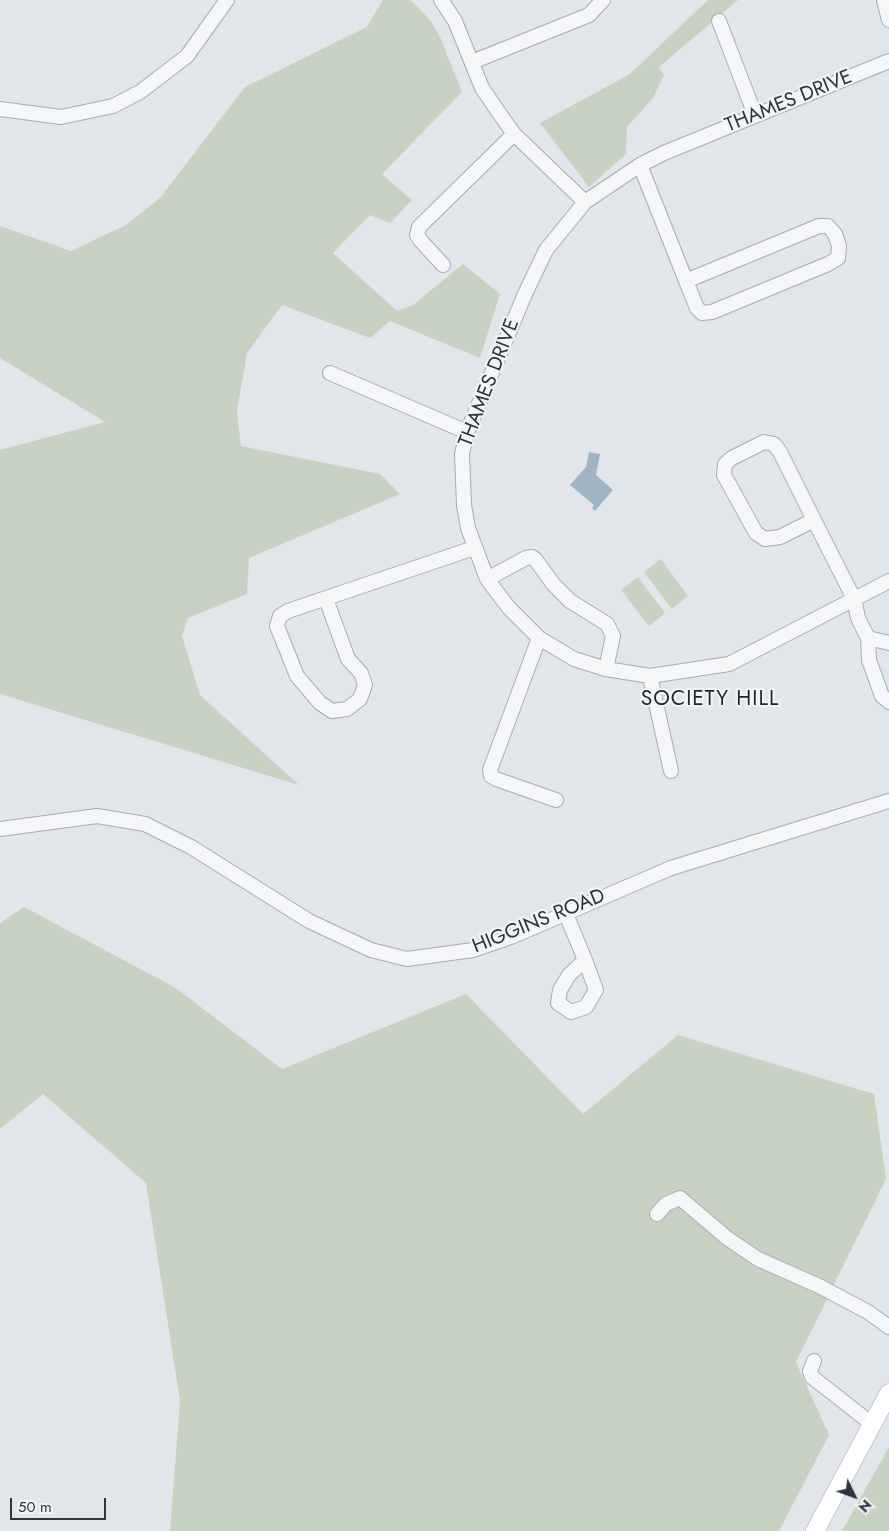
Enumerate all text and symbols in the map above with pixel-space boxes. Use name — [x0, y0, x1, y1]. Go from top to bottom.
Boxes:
street label: THAMES DRIVE — [722, 66, 856, 138]
street label: THAMES DRIVE — [455, 316, 525, 450]
district label: SOCIETY HILL — [639, 687, 781, 713]
street label: HIGGINS ROAD — [469, 885, 609, 959]
north arrow — [829, 1471, 879, 1521]
scale bar — [12, 1488, 109, 1520]
text: N — [854, 1495, 876, 1517]
text: 50 m — [18, 1496, 52, 1518]

